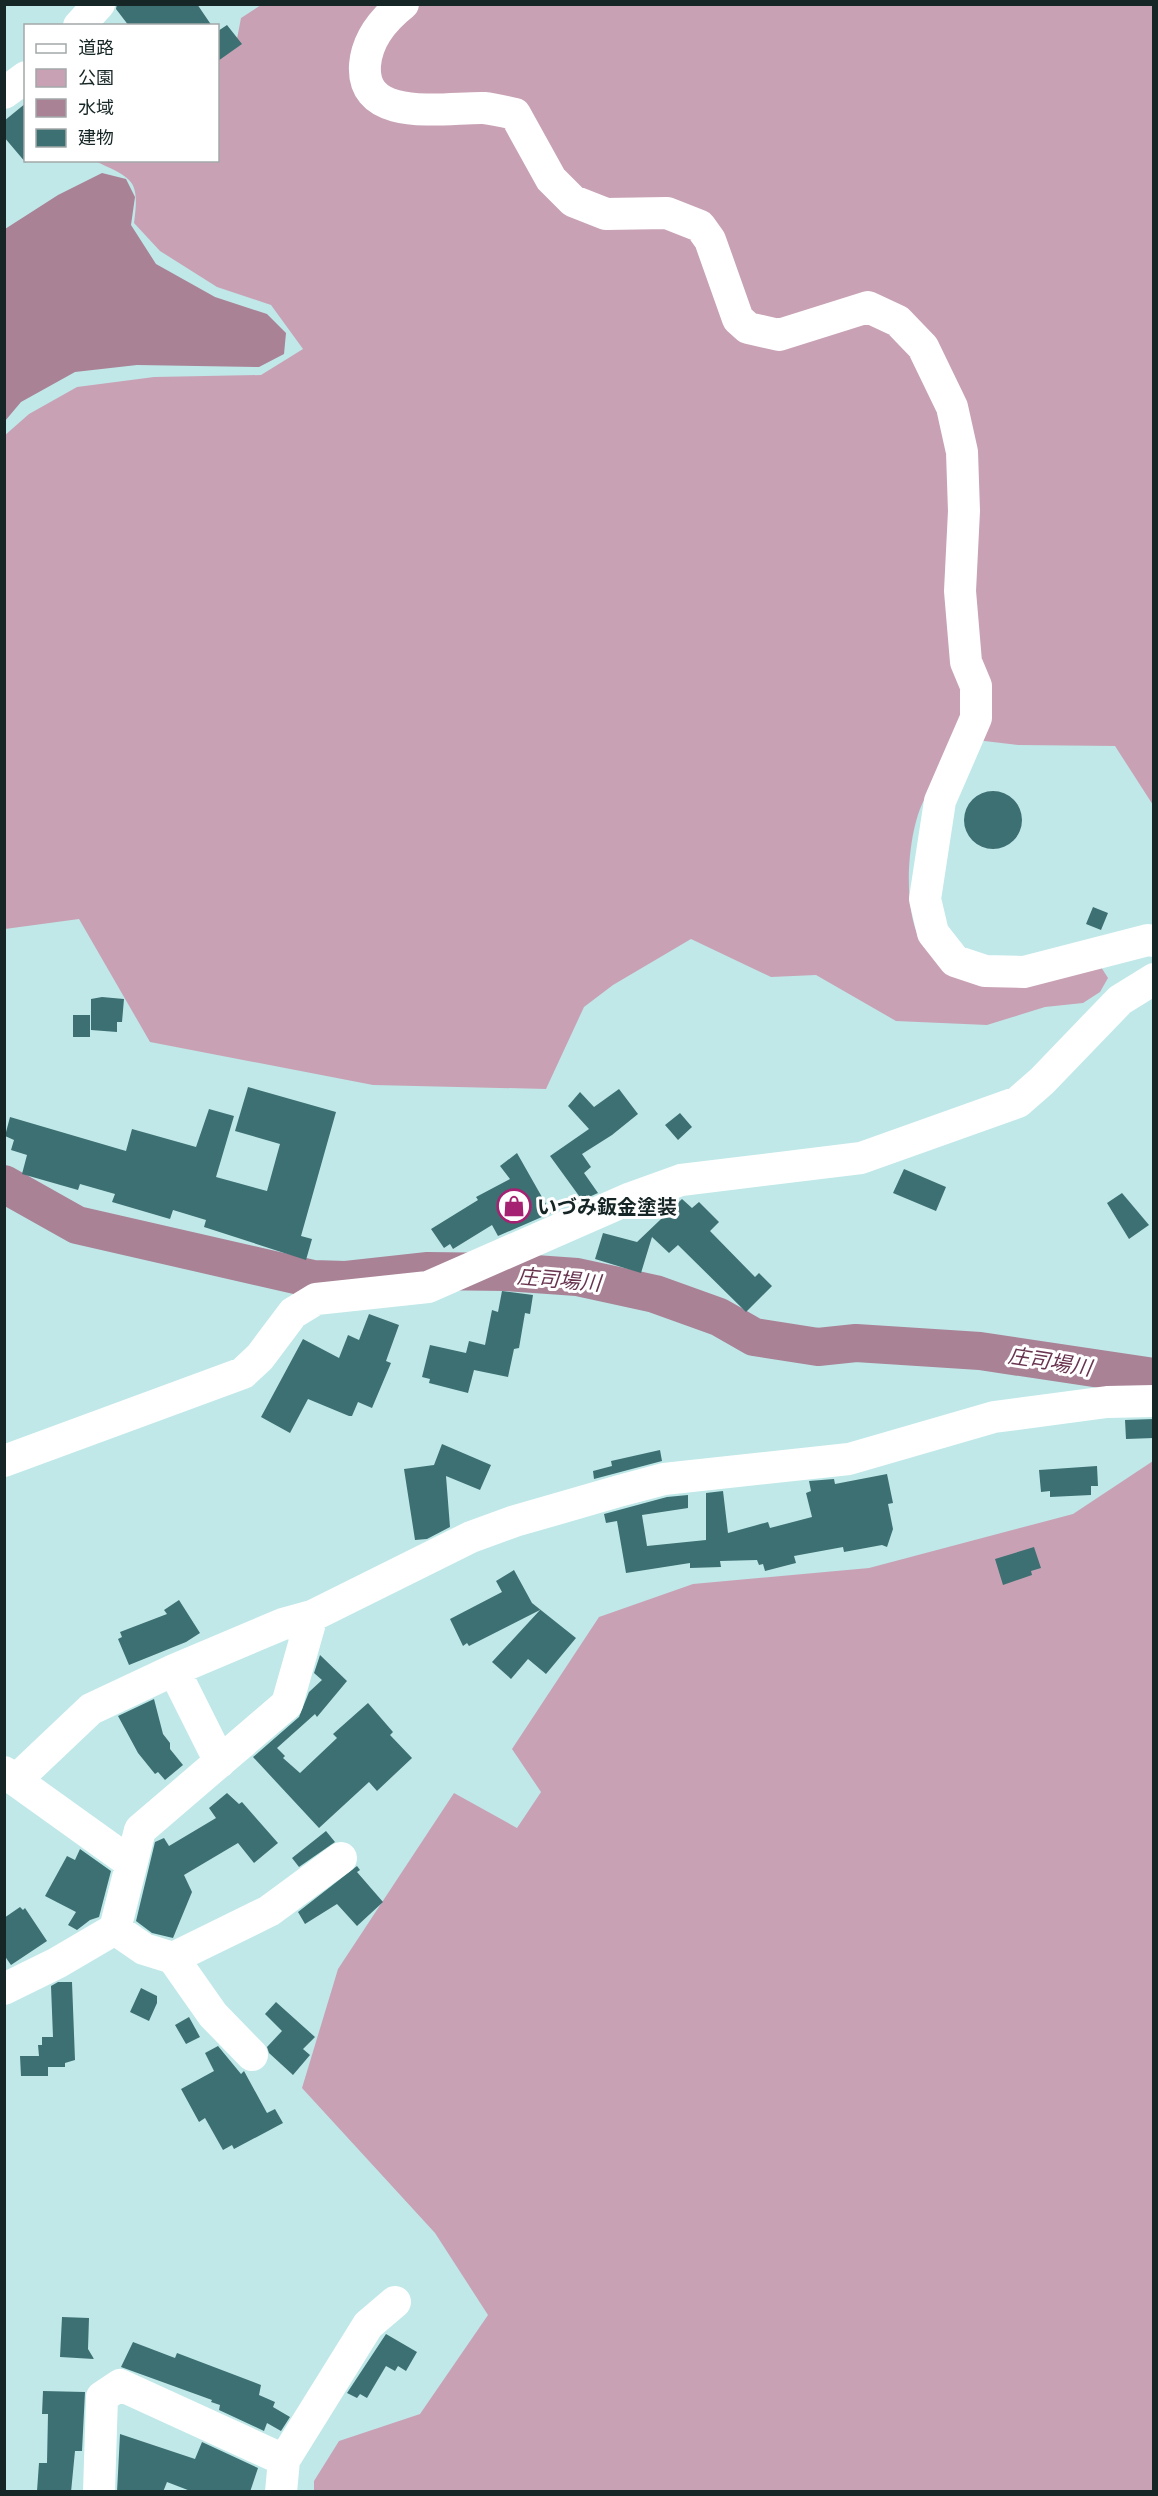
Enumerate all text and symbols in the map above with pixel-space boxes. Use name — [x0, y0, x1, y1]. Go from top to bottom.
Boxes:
legend — [24, 24, 219, 162]
text: 道路 — [78, 35, 114, 59]
text: 公園 — [78, 65, 114, 89]
text: 水域 — [78, 95, 114, 119]
text: 建物 — [78, 125, 114, 149]
shop icon: いづみ鈑金塗装 — [496, 1188, 532, 1224]
place label: いづみ鈑金塗装 — [537, 1193, 677, 1220]
water label: 庄司場川 — [516, 1261, 604, 1297]
water label: 庄司場川 — [1006, 1341, 1096, 1382]

